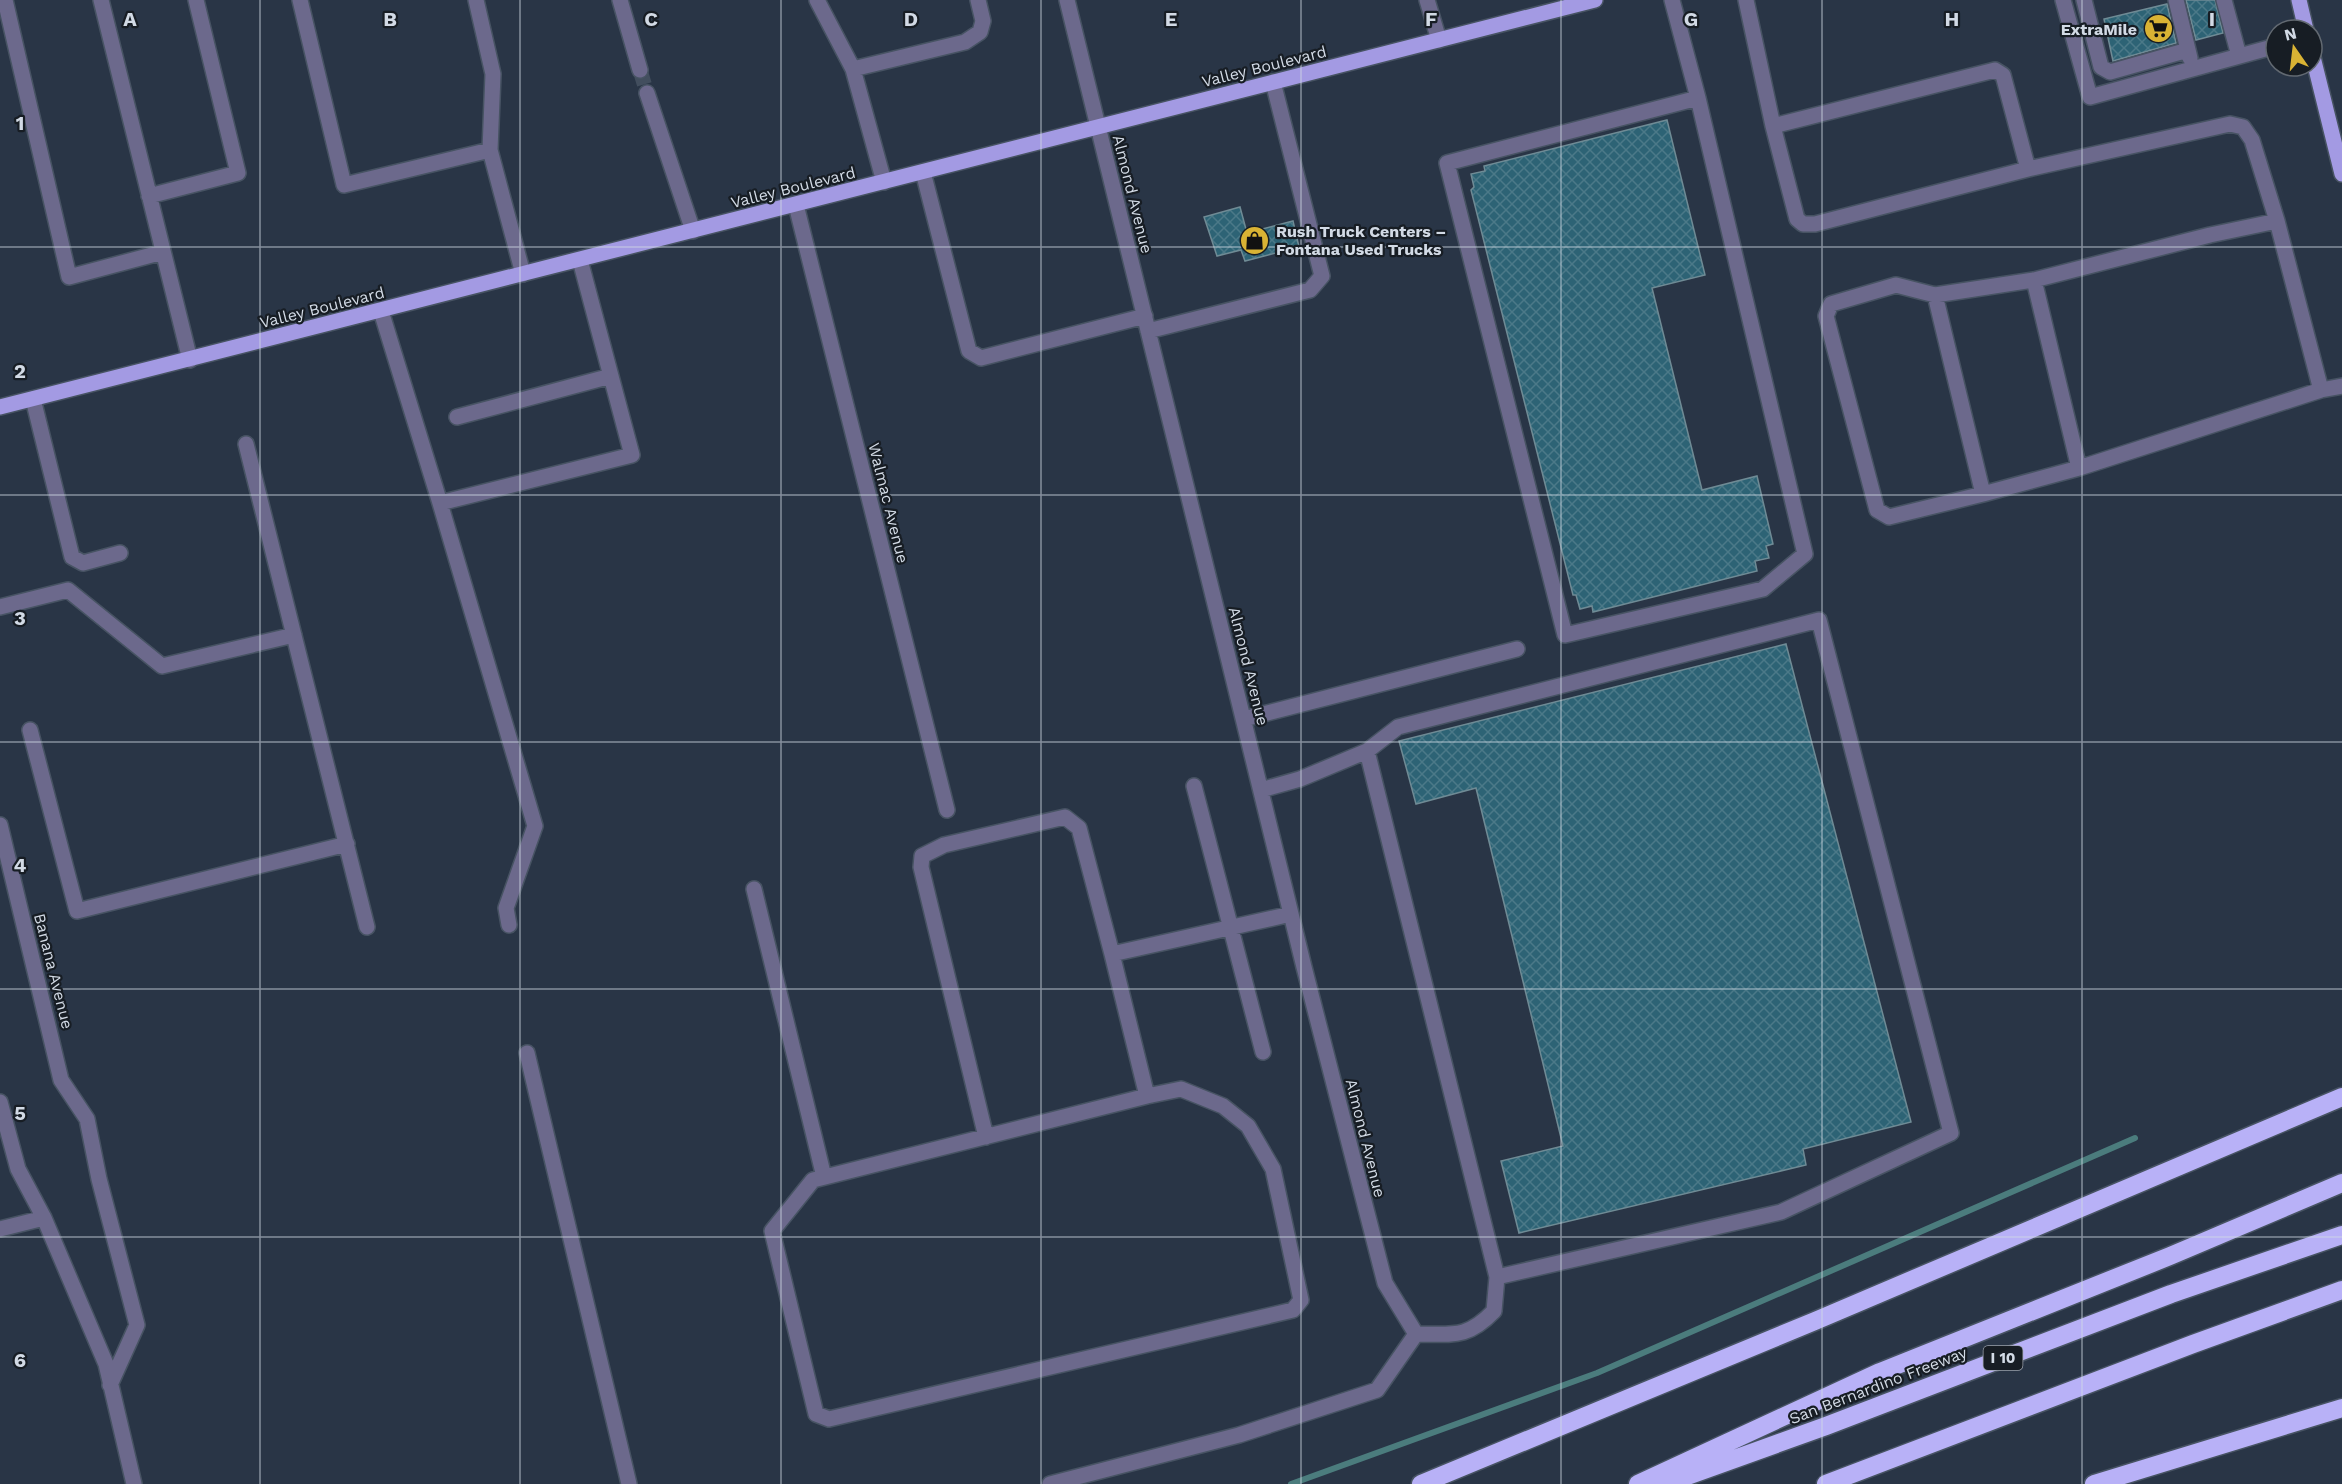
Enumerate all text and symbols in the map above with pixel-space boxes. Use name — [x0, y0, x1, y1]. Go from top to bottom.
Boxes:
text: A — [123, 7, 137, 31]
text: B — [383, 7, 397, 31]
text: C — [644, 7, 658, 31]
text: D — [904, 7, 918, 31]
text: E — [1165, 7, 1177, 31]
text: F — [1425, 7, 1437, 31]
text: G — [1684, 7, 1698, 31]
text: H — [1945, 7, 1959, 31]
text: I — [2209, 7, 2215, 31]
supermarket icon: ExtraMile — [2142, 13, 2174, 45]
north arrow — [2264, 18, 2324, 78]
place label: ExtraMile — [2061, 20, 2137, 39]
text: N — [2282, 23, 2299, 45]
street label: Valley Boulevard — [1200, 42, 1328, 91]
text: 1 — [16, 111, 24, 135]
street label: Almond Avenue — [1109, 133, 1156, 255]
street label: Valley Boulevard — [729, 163, 857, 212]
place label: Rush Truck Centers – Fontana Used Trucks — [1276, 222, 1446, 259]
shop icon: Rush Truck Centers – Fontana Used Trucks — [1239, 224, 1271, 256]
street label: Valley Boulevard — [258, 283, 386, 332]
text: 2 — [14, 359, 26, 383]
street label: Walmac Avenue — [864, 441, 913, 565]
street label: Almond Avenue — [1225, 605, 1272, 727]
text: 3 — [14, 606, 26, 630]
text: 4 — [14, 853, 27, 877]
street label: Banana Avenue — [30, 911, 77, 1031]
street label: Almond Avenue — [1342, 1077, 1389, 1199]
text: 5 — [14, 1101, 26, 1125]
street label: San Bernardino Freeway — [1787, 1342, 1970, 1428]
road number: I 10 — [1984, 1346, 2022, 1370]
text: 6 — [14, 1348, 26, 1372]

